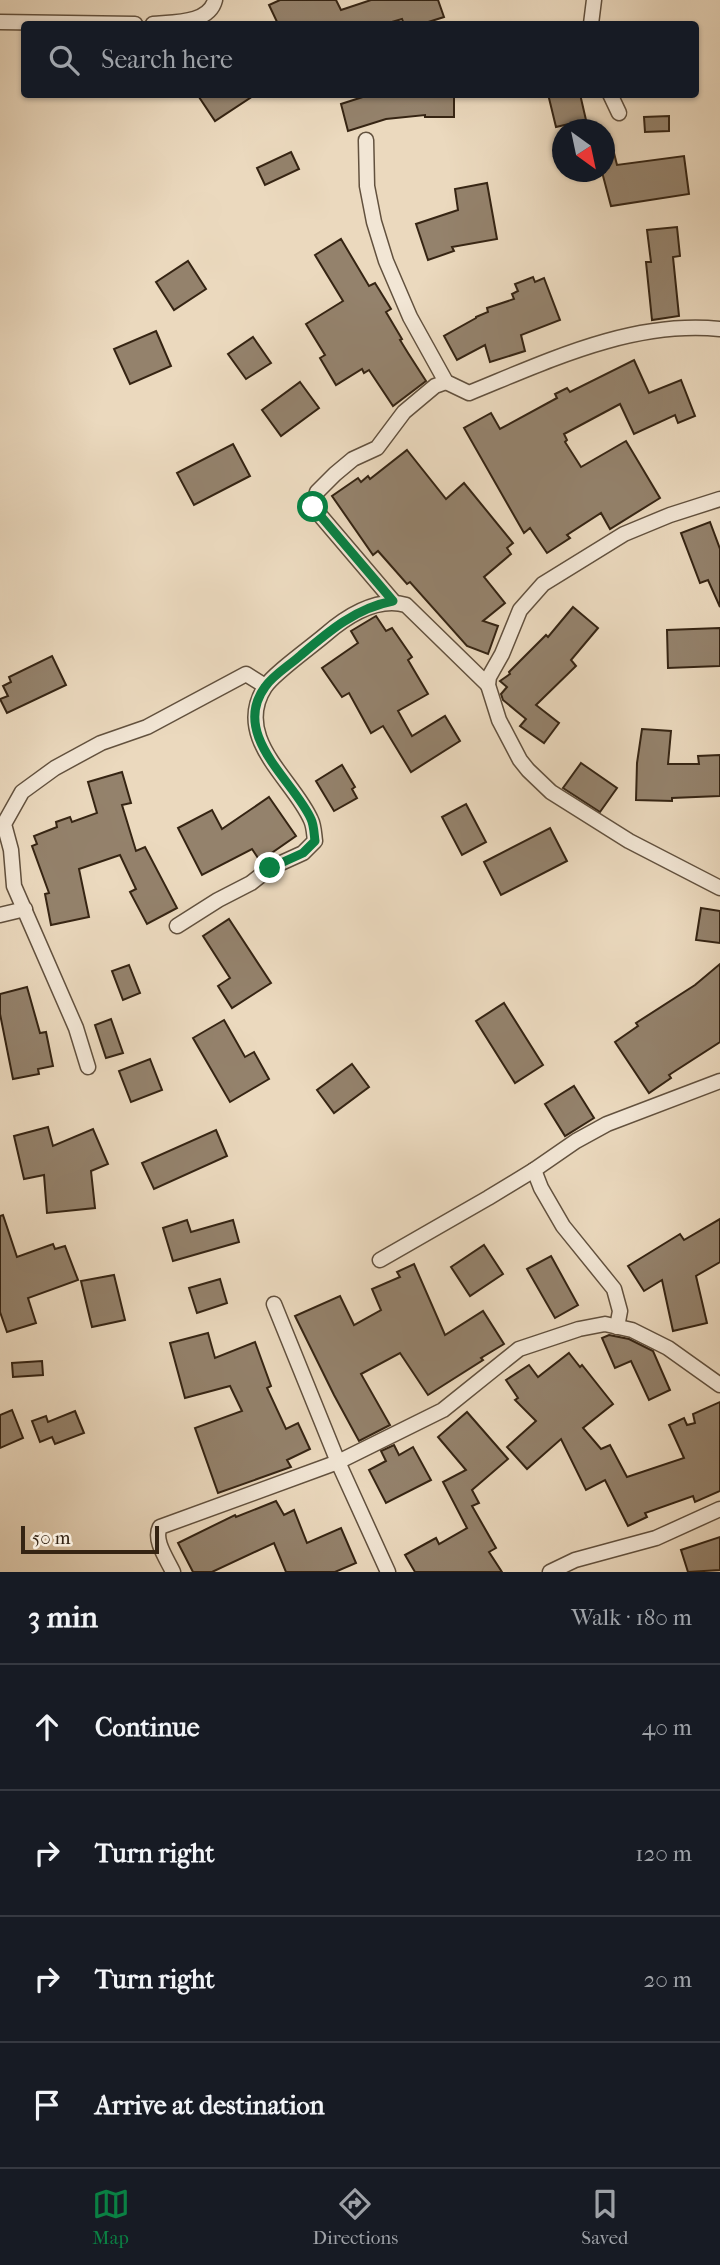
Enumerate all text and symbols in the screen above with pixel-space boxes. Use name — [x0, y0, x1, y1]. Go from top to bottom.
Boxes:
search box — [21, 21, 699, 98]
icon: search — [45, 41, 83, 79]
text: Search here — [101, 44, 233, 75]
north arrow — [552, 119, 615, 182]
route start — [297, 491, 328, 522]
route end — [254, 852, 285, 883]
scale bar — [21, 1523, 159, 1555]
text: 50 m — [32, 1527, 71, 1549]
text: 3 min — [28, 1600, 98, 1635]
text: Walk · 180 m — [571, 1604, 692, 1631]
icon: ahead — [28, 1708, 66, 1746]
text: Continue — [95, 1712, 200, 1743]
text: 40 m — [642, 1714, 692, 1741]
icon: right — [28, 1834, 66, 1872]
text: Turn right — [95, 1838, 215, 1869]
text: 120 m — [635, 1840, 692, 1867]
icon: right — [28, 1960, 66, 1998]
text: Turn right — [95, 1964, 215, 1995]
text: 20 m — [643, 1966, 692, 1993]
icon: arrive — [28, 2086, 66, 2124]
text: Arrive at destination — [95, 2090, 325, 2121]
tab: Map — [92, 2185, 130, 2249]
tab: Directions — [313, 2185, 398, 2249]
tab: Saved — [581, 2185, 628, 2249]

